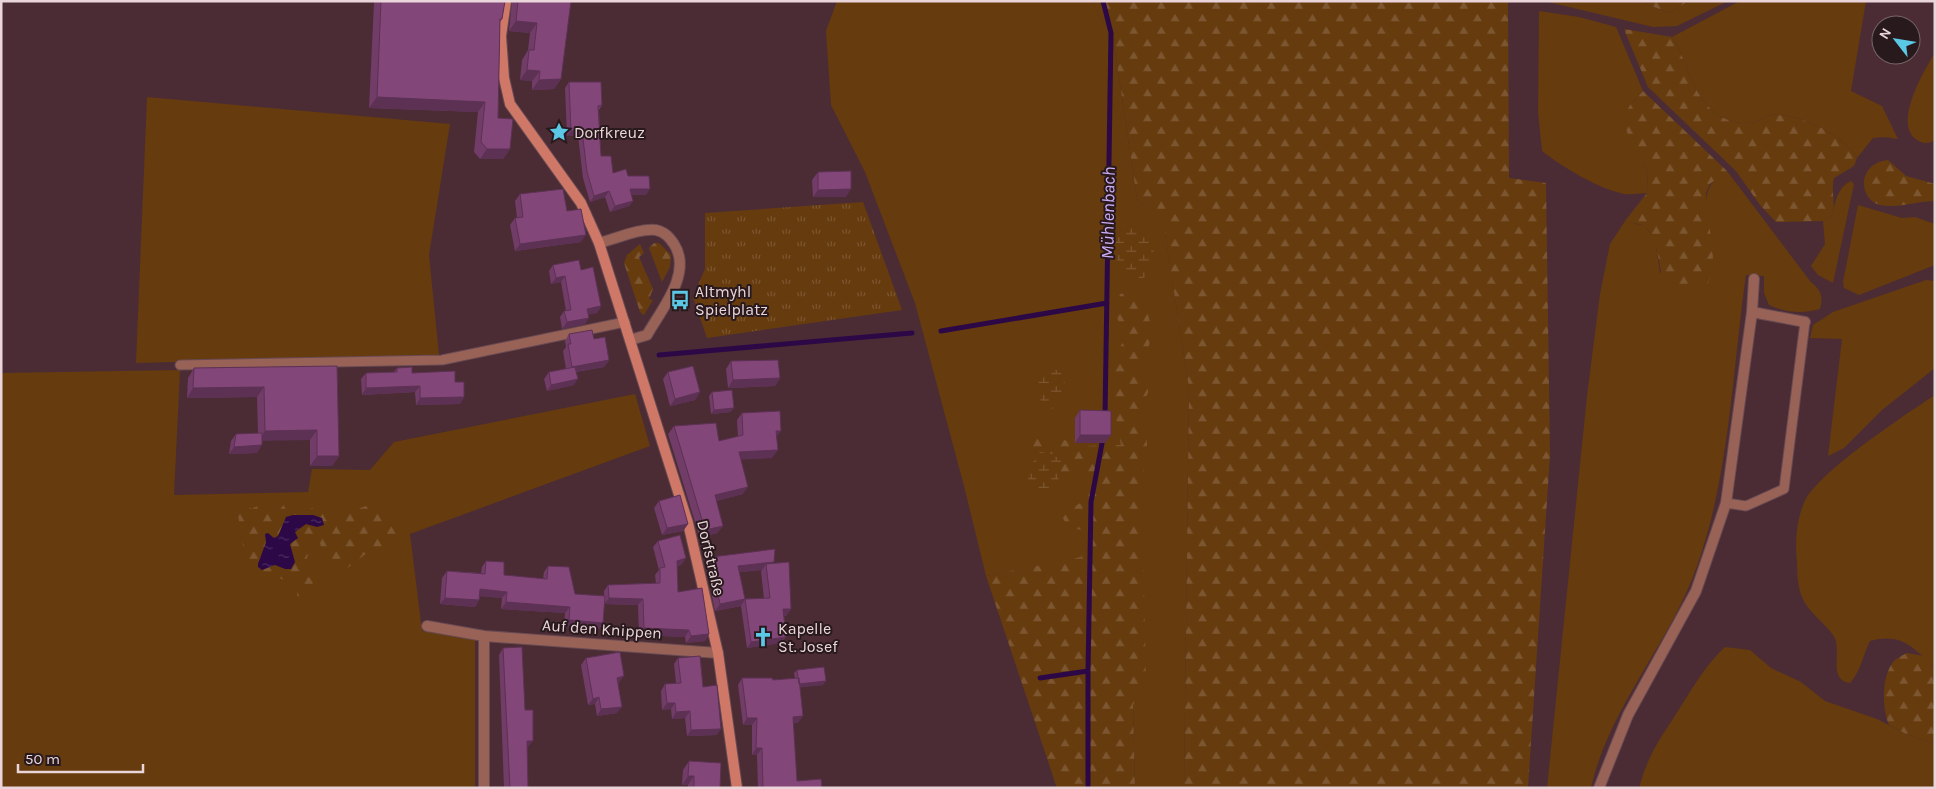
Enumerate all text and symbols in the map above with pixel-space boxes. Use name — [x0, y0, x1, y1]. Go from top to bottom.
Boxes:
north arrow — [1871, 15, 1921, 65]
text: N — [1875, 25, 1895, 42]
place icon: Dorfkreuz — [548, 121, 570, 143]
place label: Dorfkreuz — [574, 123, 645, 142]
water label: Mühlenbach — [1096, 166, 1120, 260]
place label: Altmyhl Spielplatz — [695, 282, 768, 319]
bus stop icon: Altmyhl Spielplatz — [669, 289, 691, 311]
street label: Dorfstraße — [693, 518, 729, 598]
street label: Auf den Knippen — [541, 615, 663, 643]
place label: Kapelle St. Josef — [778, 619, 838, 656]
church icon: Kapelle St. Josef — [752, 626, 774, 648]
scale bar — [18, 742, 142, 774]
text: 50 m — [25, 750, 60, 768]

